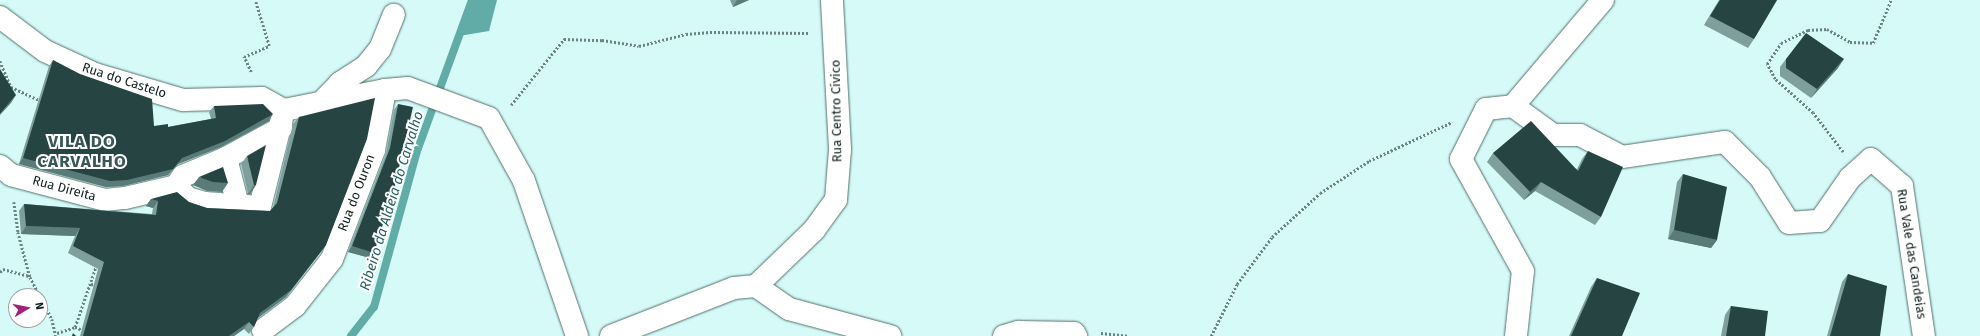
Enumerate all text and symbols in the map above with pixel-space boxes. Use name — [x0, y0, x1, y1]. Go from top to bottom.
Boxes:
street label: Rua do Castelo — [80, 60, 168, 102]
street label: Rua Centro Cívico — [828, 60, 846, 162]
water label: Ribeiro da Aldeia do Carvalho — [357, 109, 427, 293]
district label: VILA DO CARVALHO — [37, 132, 127, 172]
street label: Rua do Ouron — [335, 152, 379, 234]
street label: Rua Direita — [31, 173, 97, 205]
street label: Rua Vale das Candeias — [1893, 188, 1929, 320]
north arrow — [8, 288, 48, 328]
text: N — [32, 301, 46, 311]

